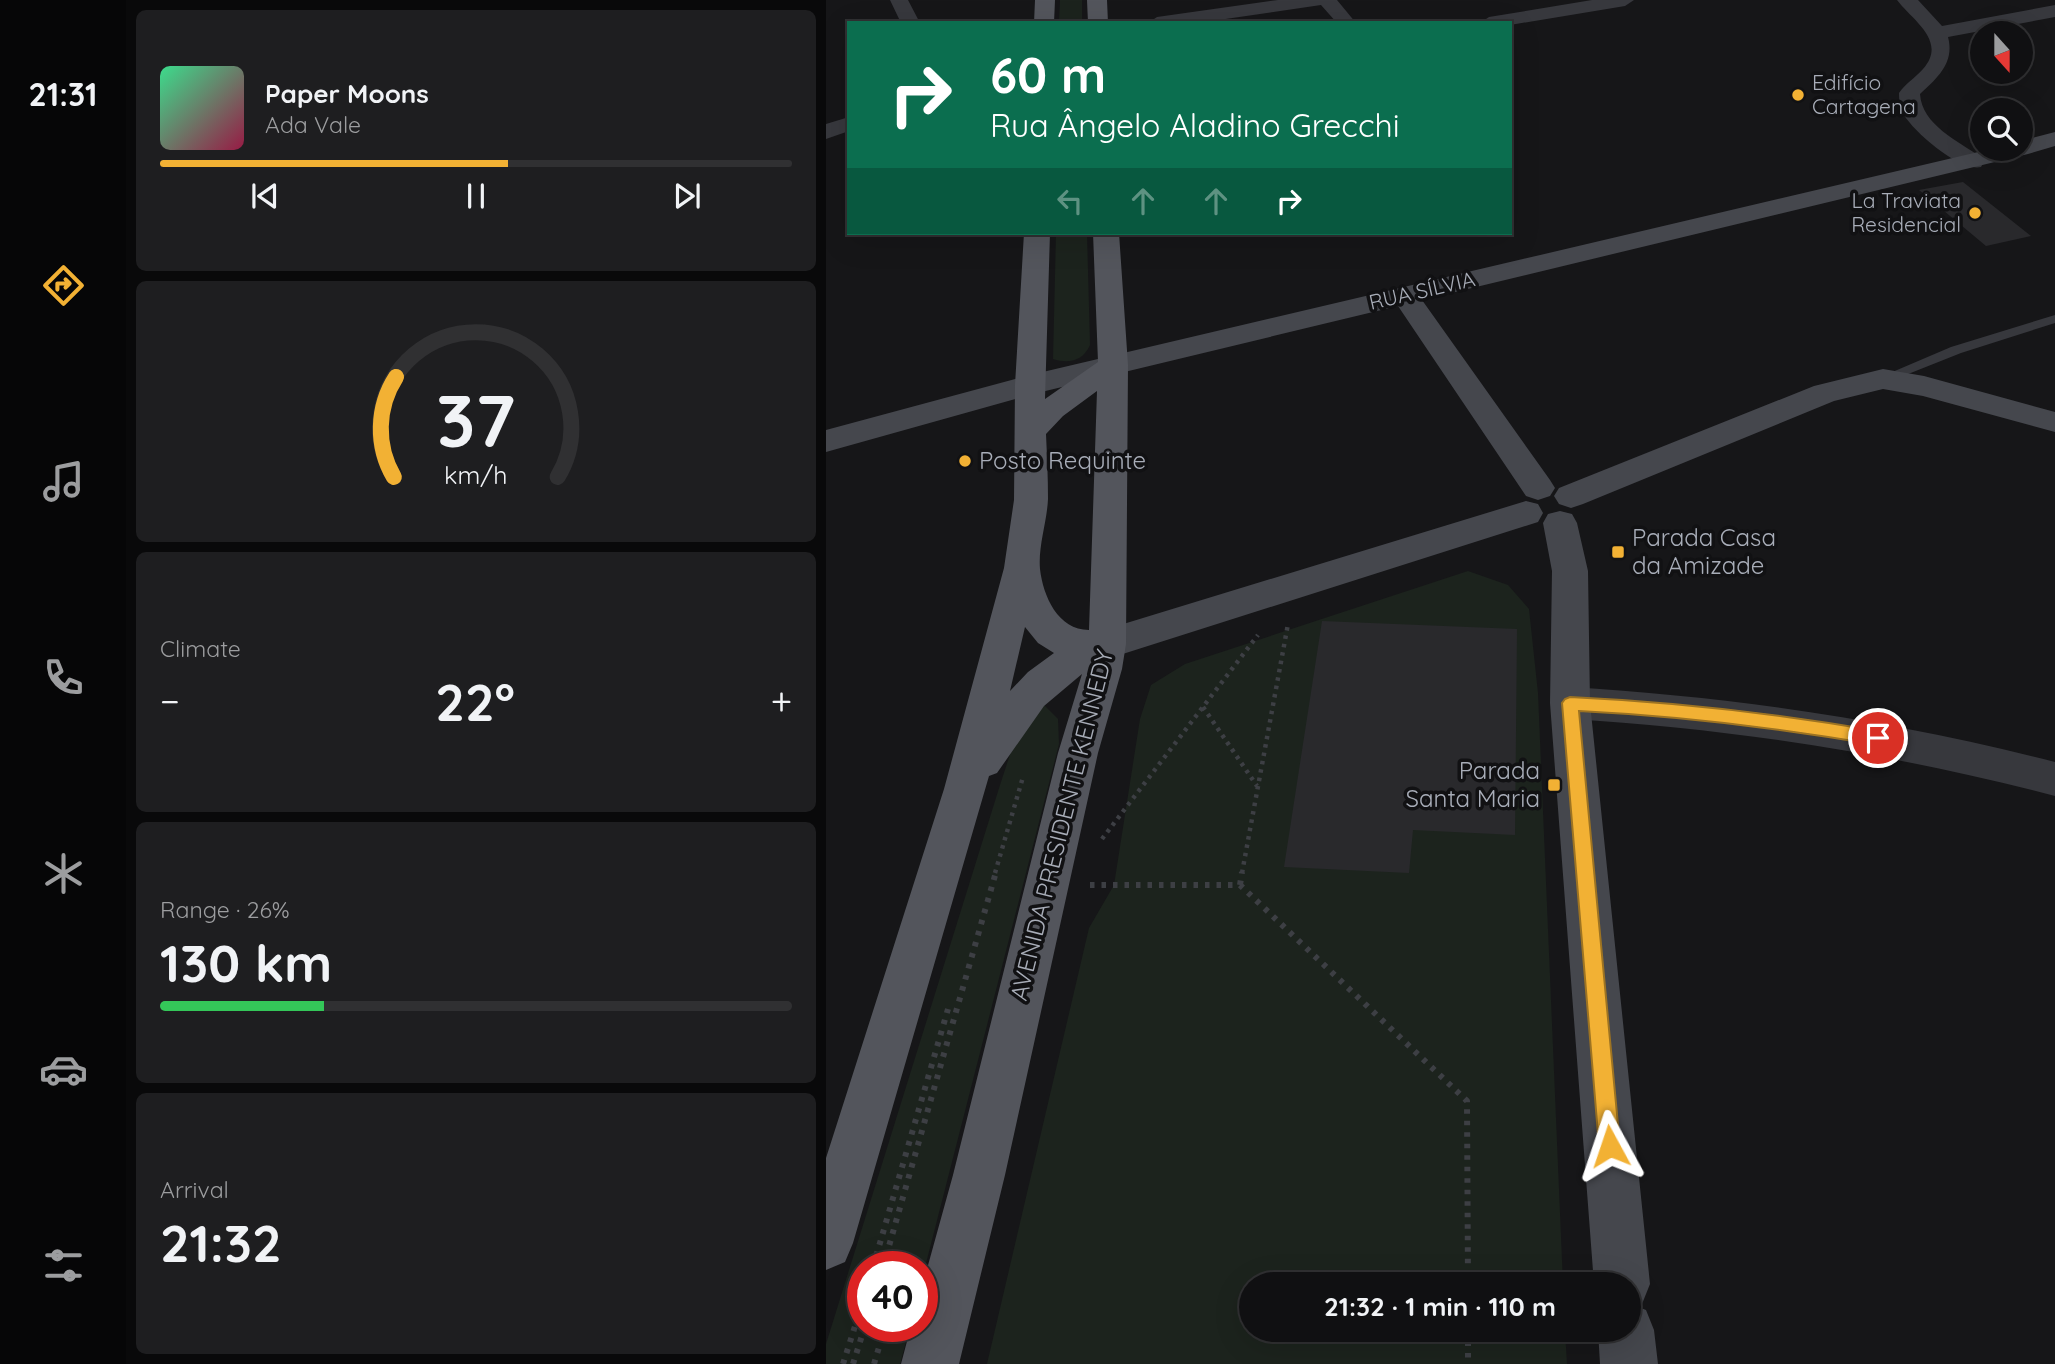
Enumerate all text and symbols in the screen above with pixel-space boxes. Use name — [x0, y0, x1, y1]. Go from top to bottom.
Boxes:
north arrow — [1970, 21, 2034, 84]
map controls — [1970, 21, 2033, 161]
text: 60 m — [990, 44, 1106, 105]
icon: right — [875, 49, 966, 140]
place label: Edifício Cartagena — [1812, 69, 1916, 119]
text: 21:31 — [28, 74, 98, 114]
text: Paper Moons — [265, 77, 429, 110]
marker: Edifício Cartagena — [1790, 87, 1806, 103]
button: search — [1970, 98, 2033, 161]
text: Rua Ângelo Aladino Grecchi — [990, 105, 1400, 145]
text: Ada Vale — [265, 110, 361, 139]
icon: previous — [246, 177, 284, 215]
icon: pause — [457, 177, 495, 215]
icon: next — [668, 177, 706, 215]
icon: left — [1051, 182, 1089, 220]
icon: ahead — [1124, 182, 1162, 220]
icon: ahead — [1197, 182, 1235, 220]
icon: right — [1270, 182, 1308, 220]
place label: La Traviata Residencial — [1851, 187, 1961, 237]
marker: La Traviata Residencial — [1967, 205, 1983, 221]
icon: directions — [39, 261, 88, 310]
street label: RUA SÍLVIA — [1366, 265, 1477, 315]
text: 37 — [436, 375, 516, 466]
place label: Posto Requinte — [979, 445, 1146, 475]
marker: Posto Requinte — [957, 453, 973, 469]
icon: music — [39, 457, 88, 506]
text: km/h — [444, 459, 508, 490]
place label: Parada Casa da Amizade — [1632, 522, 1776, 580]
marker: Parada Casa da Amizade — [1610, 544, 1626, 560]
text: Climate — [160, 634, 241, 663]
street label: AVENIDA PRESIDENTE KENNEDY — [1003, 646, 1119, 1003]
icon: phone — [39, 653, 88, 702]
text: 22° — [435, 669, 515, 734]
text: − — [160, 677, 180, 725]
text: + — [771, 677, 792, 725]
pin — [1848, 708, 1908, 768]
icon: arrive — [1859, 719, 1897, 757]
place label: Parada Santa Maria — [1406, 755, 1540, 813]
marker: Parada Santa Maria — [1546, 777, 1562, 793]
icon: climate — [39, 849, 88, 898]
text: Range · 26% — [160, 895, 290, 924]
text: 130 km — [160, 930, 332, 995]
icon: car — [39, 1045, 88, 1094]
position arrow — [1573, 1109, 1647, 1183]
text: Arrival — [160, 1175, 229, 1204]
text: 21:32 — [160, 1210, 282, 1275]
icon: filters — [39, 1241, 88, 1290]
speed limit sign: 40 — [847, 1251, 938, 1342]
text: 21:32 · 1 min · 110 m — [1324, 1290, 1556, 1323]

